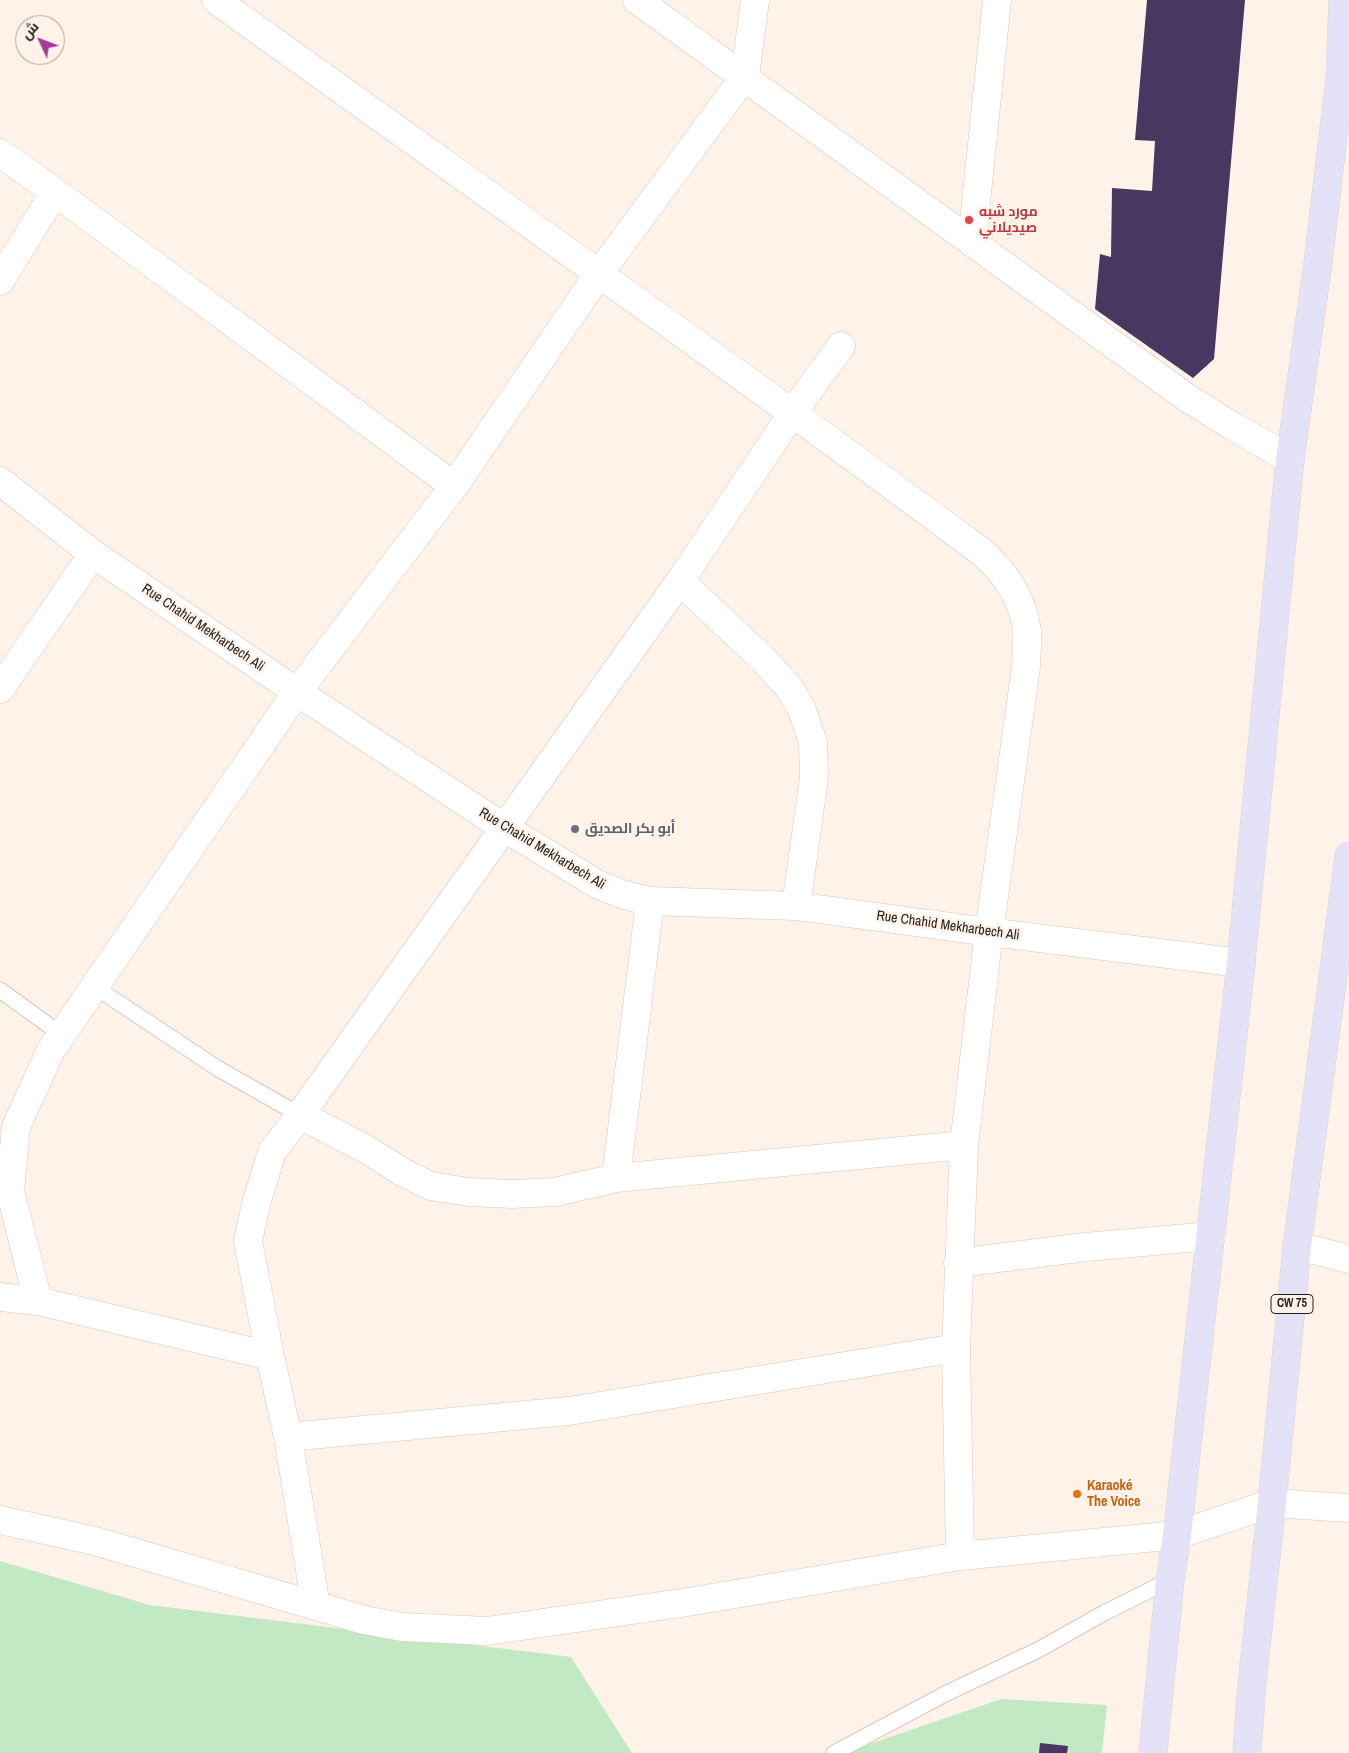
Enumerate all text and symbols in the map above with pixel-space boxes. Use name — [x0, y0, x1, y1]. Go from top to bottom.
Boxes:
north arrow — [15, 15, 65, 65]
text: ش — [17, 18, 42, 43]
place label: مورد شبه صيديلاني — [979, 204, 1038, 236]
marker: مورد شبه صيديلاني — [963, 214, 975, 226]
street label: Rue Chahid Mekharbech Ali — [139, 581, 267, 675]
street label: Rue Chahid Mekharbech Ali — [476, 805, 608, 893]
place label: أبو بكر الصديق — [585, 821, 675, 837]
marker: أبو بكر الصديق — [569, 823, 581, 835]
street label: Rue Chahid Mekharbech Ali — [875, 908, 1021, 944]
road number: CW 75 — [1271, 1295, 1313, 1314]
place label: Karaoké The Voice — [1087, 1478, 1140, 1510]
marker: Karaoké The Voice — [1071, 1488, 1083, 1500]

